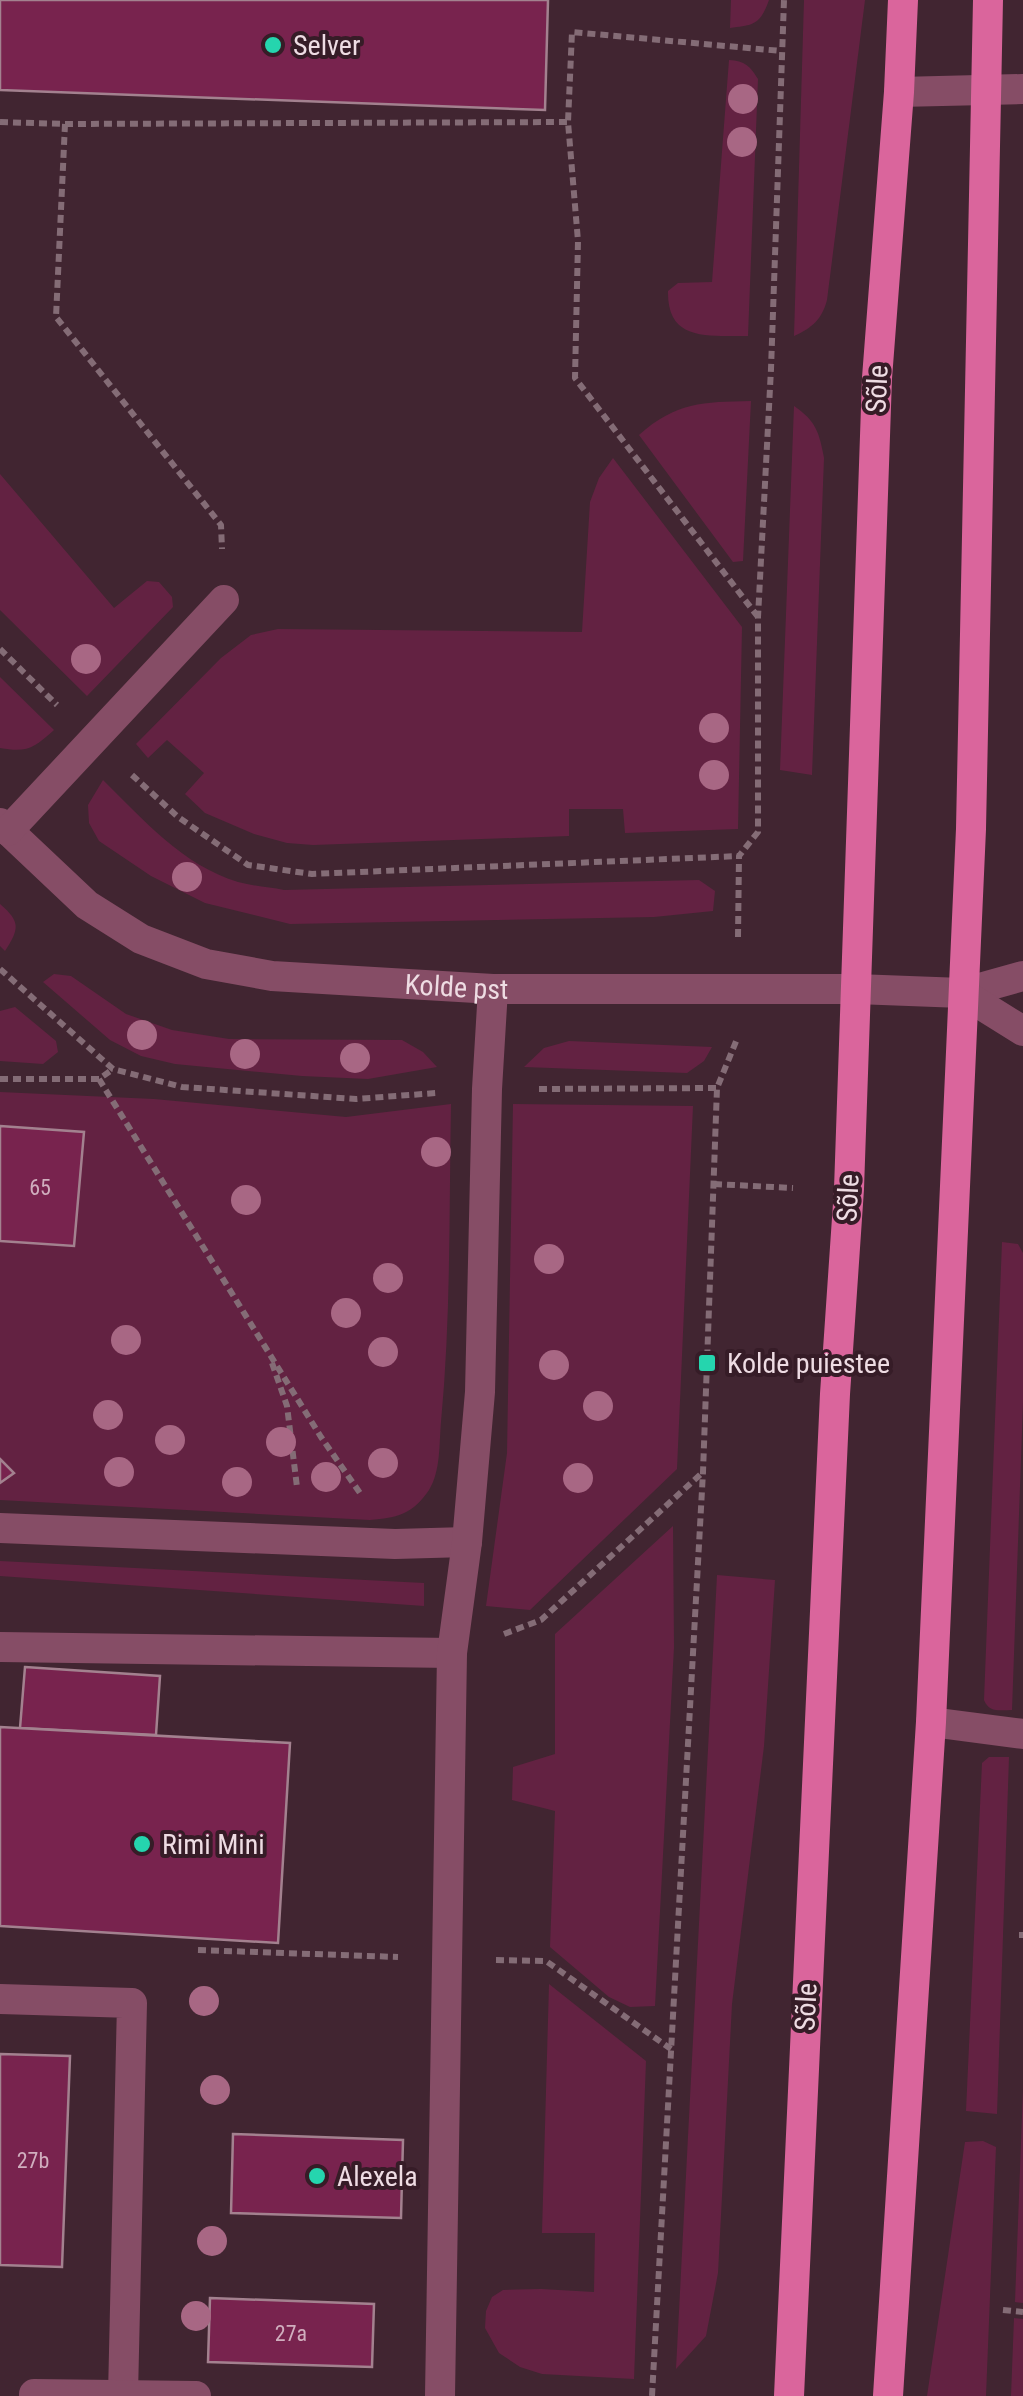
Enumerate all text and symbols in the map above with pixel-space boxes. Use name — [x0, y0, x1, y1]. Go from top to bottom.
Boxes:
place label: Selver — [293, 29, 361, 62]
marker: Selver — [262, 34, 284, 56]
street label: Sõle — [859, 364, 895, 414]
street label: Kolde pst — [404, 967, 508, 1006]
street label: Sõle — [830, 1173, 866, 1223]
house number: 65 — [29, 1175, 51, 1200]
place label: Kolde puiestee — [727, 1347, 890, 1380]
marker: Kolde puiestee — [696, 1352, 718, 1374]
place label: Rimi Mini — [162, 1828, 265, 1861]
marker: Rimi Mini — [131, 1833, 153, 1855]
street label: Sõle — [788, 1982, 824, 2032]
house number: 27b — [17, 2148, 49, 2173]
place label: Alexela — [337, 2160, 418, 2193]
marker: Alexela — [306, 2165, 328, 2187]
house number: 27a — [275, 2321, 307, 2346]

